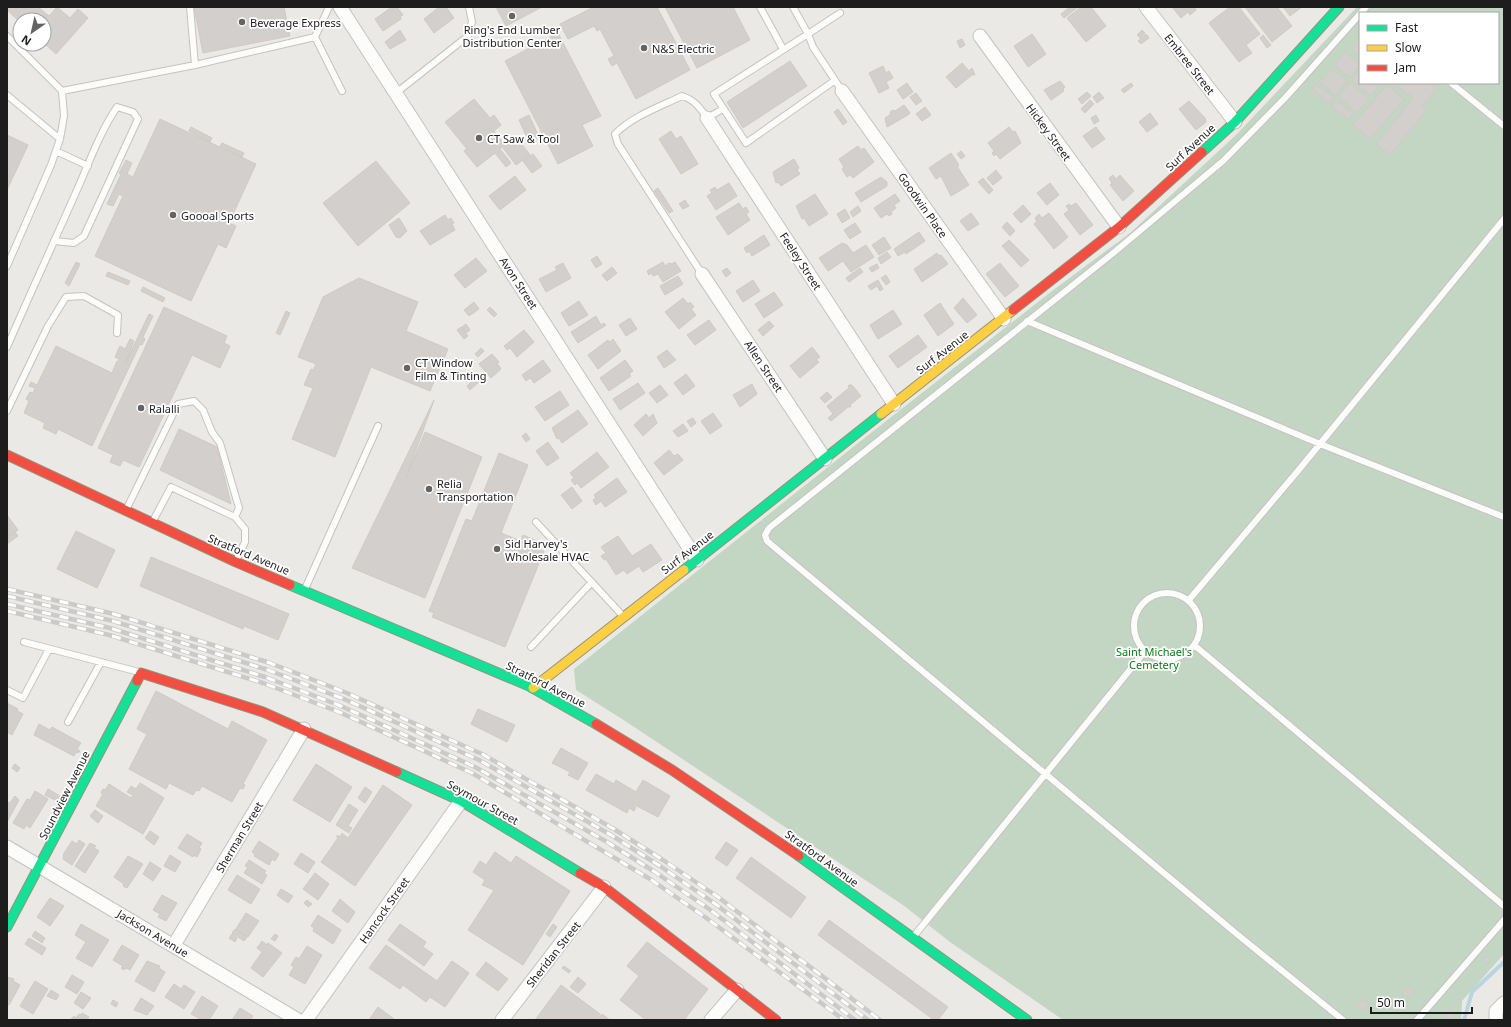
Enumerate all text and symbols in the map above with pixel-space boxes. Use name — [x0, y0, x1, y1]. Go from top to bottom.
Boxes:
marker: Ring's End Lumber Distribution Center — [507, 11, 517, 21]
north arrow — [12, 12, 52, 52]
legend — [1359, 12, 1499, 84]
place label: Beverage Express — [250, 15, 341, 30]
marker: Beverage Express — [237, 17, 247, 27]
text: Fast — [1395, 19, 1419, 36]
place label: Ring's End Lumber Distribution Center — [463, 22, 562, 50]
street label: Embree Street — [1161, 30, 1219, 98]
text: N — [18, 32, 34, 49]
text: Slow — [1395, 39, 1422, 56]
place label: N&S Electric — [652, 41, 714, 56]
marker: N&S Electric — [639, 43, 649, 53]
text: Jam — [1394, 59, 1416, 76]
street label: Hickey Street — [1023, 100, 1075, 164]
street label: Surf Avenue — [1162, 120, 1218, 174]
place label: CT Saw & Tool — [487, 131, 559, 146]
marker: CT Saw & Tool — [474, 133, 484, 143]
street label: Goodwin Place — [895, 169, 951, 241]
place label: Goooal Sports — [181, 208, 254, 223]
marker: Goooal Sports — [168, 210, 178, 220]
street label: Feeley Street — [777, 229, 825, 293]
street label: Avon Street — [496, 254, 542, 312]
street label: Surf Avenue — [913, 327, 971, 377]
street label: Allen Street — [741, 337, 787, 395]
place label: CT Window Film & Tinting — [415, 355, 487, 383]
marker: CT Window Film & Tinting — [402, 363, 412, 373]
place label: Ralalli — [149, 401, 180, 416]
marker: Ralalli — [136, 403, 146, 413]
place label: Relia Transportation — [437, 476, 514, 504]
marker: Relia Transportation — [424, 484, 434, 494]
street label: Surf Avenue — [658, 527, 716, 577]
street label: Stratford Avenue — [206, 530, 292, 578]
place label: Sid Harvey's Wholesale HVAC — [505, 536, 589, 564]
marker: Sid Harvey's Wholesale HVAC — [492, 544, 502, 554]
park label: Saint Michael's Cemetery — [1116, 644, 1192, 672]
street label: Stratford Avenue — [504, 657, 588, 711]
street label: Soundview Avenue — [35, 748, 93, 842]
street label: Seymour Street — [445, 776, 521, 828]
street label: Sherman Street — [212, 799, 266, 875]
street label: Stratford Avenue — [782, 826, 862, 890]
street label: Hancock Street — [356, 874, 412, 946]
street label: Jackson Avenue — [114, 905, 191, 960]
street label: Sheridan Street — [523, 918, 583, 990]
scale bar — [1371, 989, 1472, 1015]
text: 50 m — [1377, 994, 1405, 1011]

